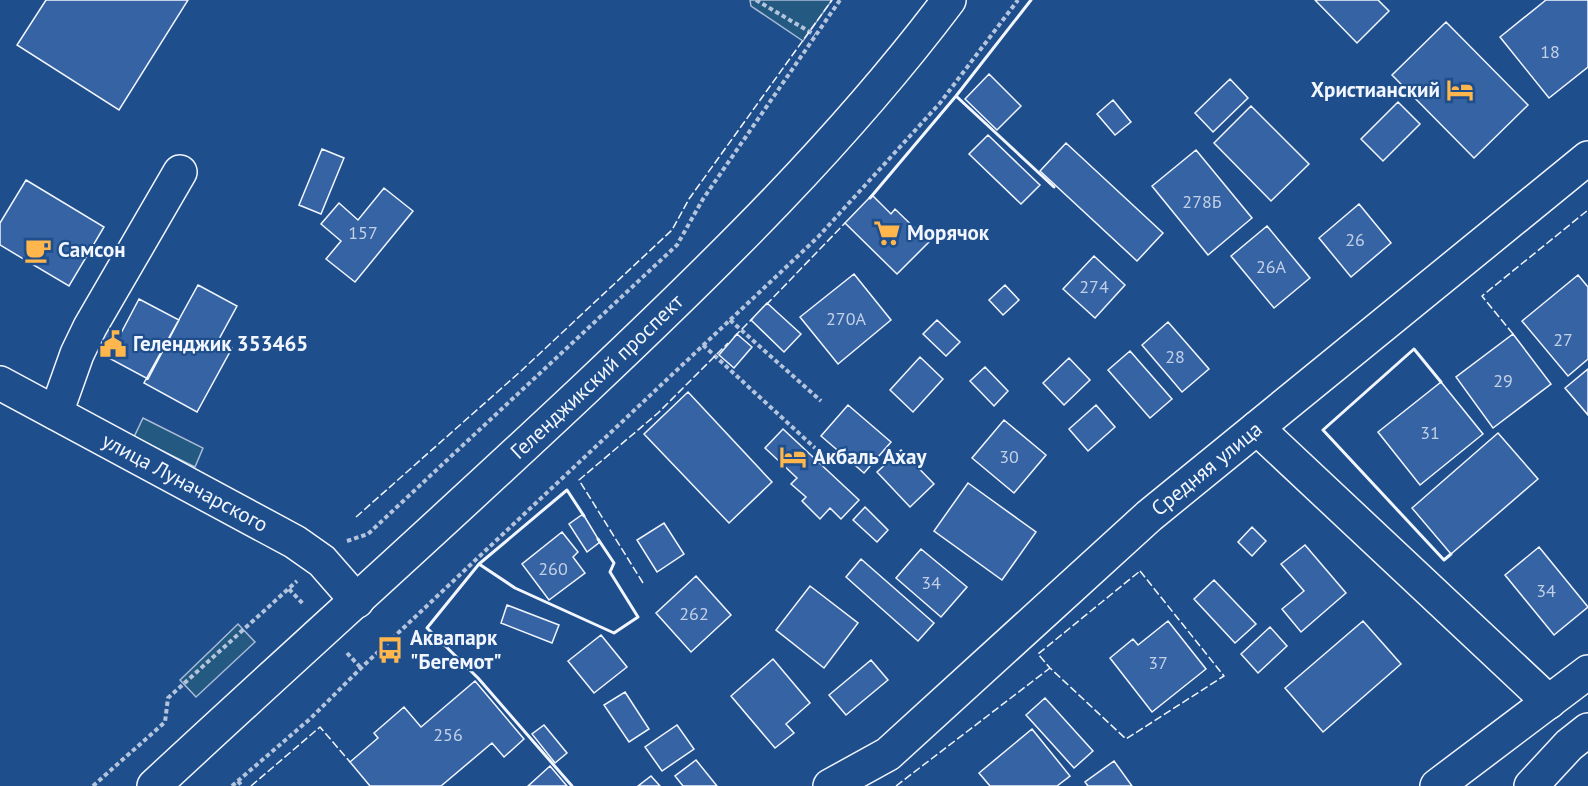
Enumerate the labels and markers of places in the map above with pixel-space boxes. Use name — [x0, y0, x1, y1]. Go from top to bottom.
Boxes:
hotel icon: Христианский — [1445, 75, 1475, 105]
place label: Христианский — [1311, 76, 1440, 103]
supermarket icon: Морячок — [872, 218, 902, 248]
place label: Морячок — [907, 219, 990, 246]
cafe icon: Самсон — [23, 235, 53, 265]
place label: Самсон — [58, 236, 125, 263]
public building icon: Геленджик 353465 — [98, 329, 128, 359]
place label: Геленджик 353465 — [133, 330, 308, 357]
hotel icon: Акбаль Ахау — [778, 442, 808, 472]
place label: Акбаль Ахау — [813, 443, 927, 470]
place label: Аквапарк "Бегемот" — [410, 624, 502, 675]
bus stop icon: Аквапарк "Бегемот" — [375, 635, 405, 665]

